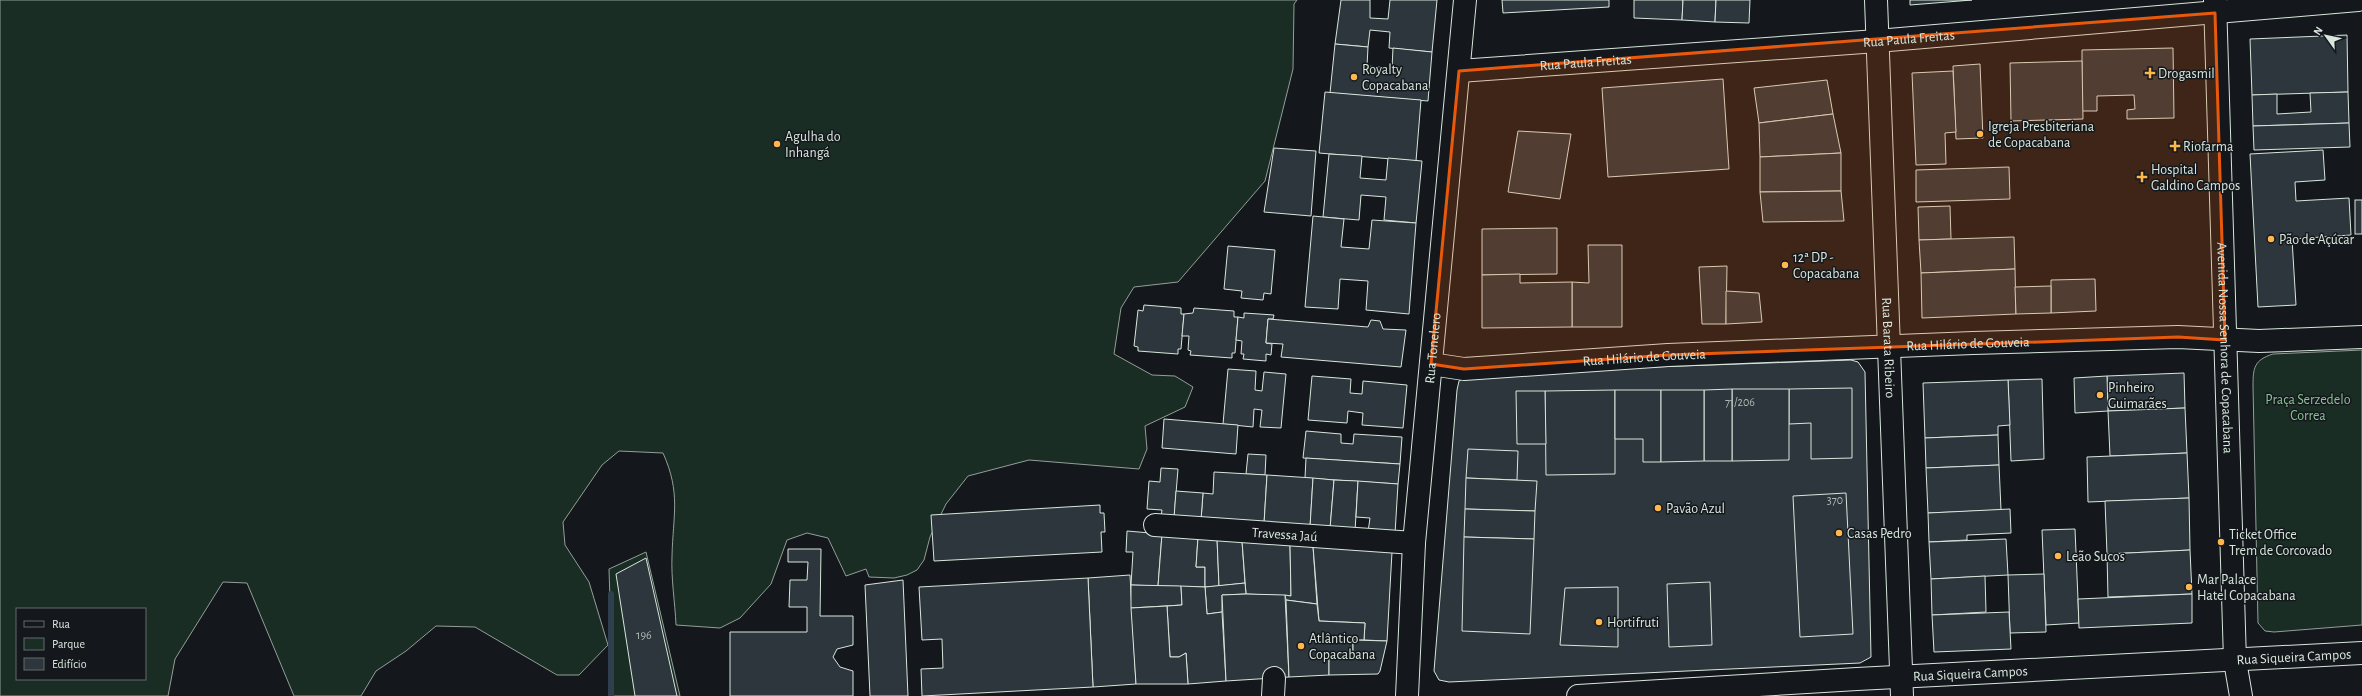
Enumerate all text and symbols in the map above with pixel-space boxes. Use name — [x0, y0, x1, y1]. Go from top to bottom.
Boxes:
north arrow — [2306, 16, 2346, 56]
text: N — [2311, 25, 2325, 37]
street label: Rua Paula Freitas — [1862, 28, 1955, 50]
street label: Rua Paula Freitas — [1539, 53, 1632, 73]
place label: Royalty Copacabana — [1362, 63, 1429, 93]
place label: Drogasmil — [2158, 67, 2215, 81]
marker: Drogasmil — [2145, 68, 2155, 78]
marker: Royalty Copacabana — [1349, 72, 1359, 82]
place label: Igreja Presbiteriana de Copacabana — [1988, 120, 2095, 150]
marker: Igreja Presbiteriana de Copacabana — [1975, 129, 1985, 139]
place label: Agulha do Inhangá — [785, 130, 841, 160]
marker: Agulha do Inhangá — [772, 139, 782, 149]
place label: Riofarma — [2183, 140, 2234, 154]
marker: Riofarma — [2170, 141, 2180, 151]
place label: Hospital Galdino Campos — [2151, 163, 2240, 193]
marker: Hospital Galdino Campos — [2136, 171, 2148, 183]
place label: Pão de Açúcar — [2279, 233, 2355, 247]
marker: Pão de Açúcar — [2266, 234, 2276, 244]
street label: Avenida Nossa Senhora de Copacabana — [2214, 242, 2235, 454]
place label: 12ª DP - Copacabana — [1793, 251, 1860, 281]
marker: 12ª DP - Copacabana — [1780, 260, 1790, 270]
street label: Rua Barata Ribeiro — [1879, 297, 1897, 399]
street label: Rua Tonelero — [1423, 312, 1444, 384]
street label: Rua Hilário de Gouveia — [1906, 335, 2030, 354]
street label: Rua Hilário de Gouveia — [1582, 347, 1707, 369]
place label: Pinheiro Guimarães — [2108, 381, 2167, 411]
marker: Pinheiro Guimarães — [2095, 390, 2105, 400]
park label: Praça Serzedelo Correa — [2265, 393, 2351, 423]
house number: 71/206 — [1725, 396, 1755, 408]
house number: 370 — [1827, 494, 1843, 506]
place label: Pavão Azul — [1666, 502, 1725, 516]
marker: Pavão Azul — [1653, 503, 1663, 513]
street label: Travessa Jaú — [1251, 526, 1318, 544]
place label: Casas Pedro — [1847, 527, 1912, 541]
marker: Casas Pedro — [1834, 528, 1844, 538]
place label: Ticket Office Trem de Corcovado — [2229, 528, 2332, 558]
marker: Ticket Office Trem de Corcovado — [2216, 537, 2226, 547]
place label: Leão Sucos — [2066, 550, 2125, 564]
marker: Leão Sucos — [2053, 551, 2063, 561]
place label: Mar Palace Hatel Copacabana — [2197, 573, 2296, 603]
marker: Mar Palace Hatel Copacabana — [2184, 582, 2194, 592]
legend — [16, 608, 146, 680]
place label: Hortifruti — [1607, 616, 1659, 630]
marker: Hortifruti — [1594, 617, 1604, 627]
text: Rua — [52, 618, 71, 630]
house number: 196 — [636, 629, 652, 641]
place label: Atlântico Copacabana — [1309, 632, 1376, 662]
text: Parque — [52, 638, 85, 650]
marker: Atlântico Copacabana — [1296, 641, 1306, 651]
street label: Rua Siqueira Campos — [2236, 648, 2352, 667]
text: Edifício — [52, 658, 87, 670]
street label: Rua Siqueira Campos — [1913, 664, 2028, 684]

